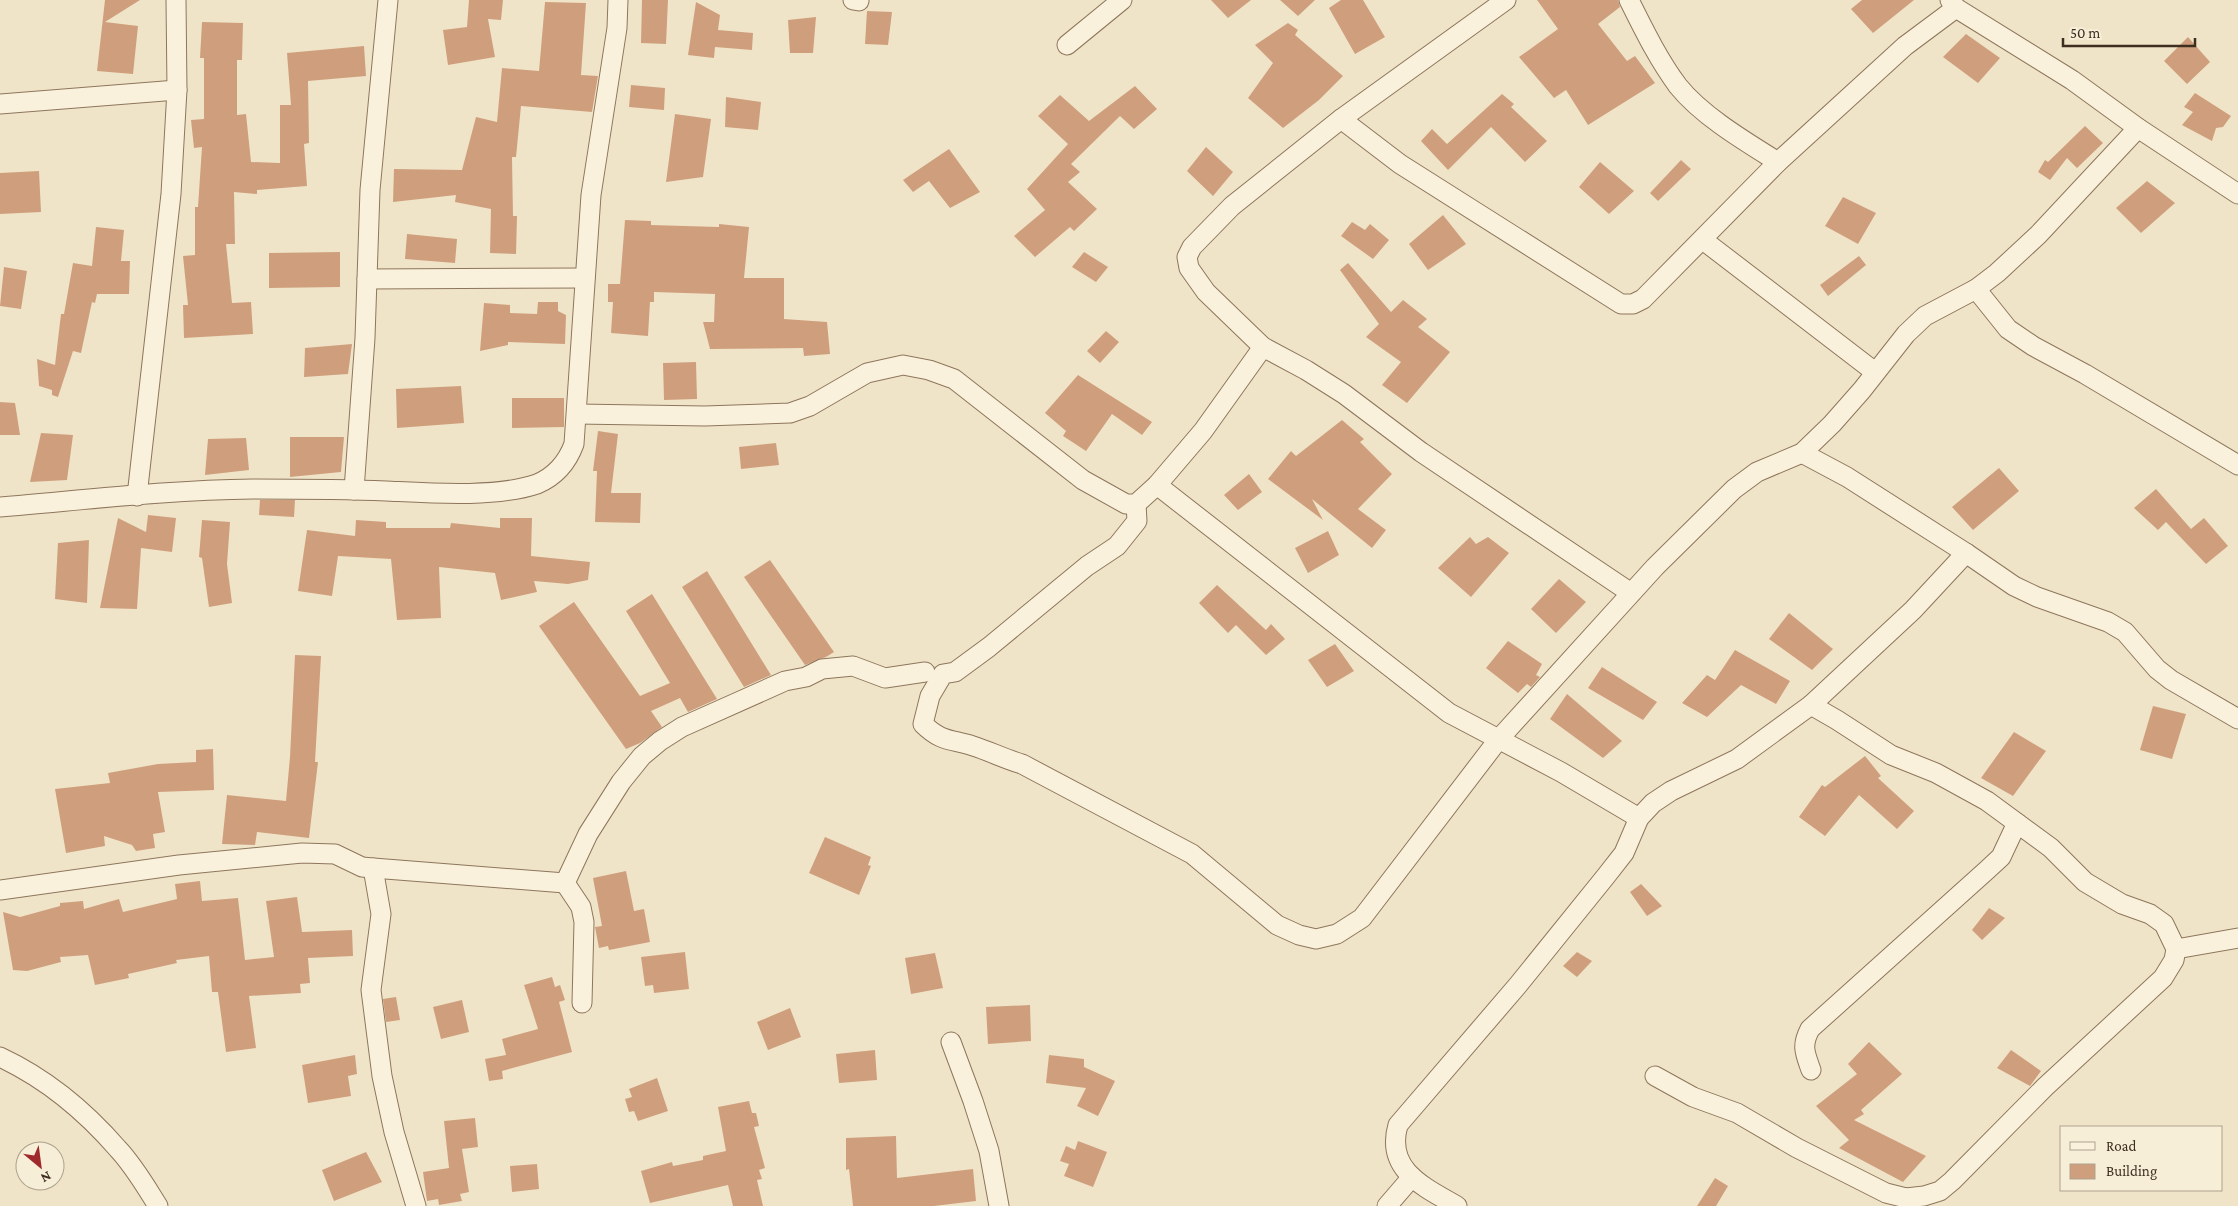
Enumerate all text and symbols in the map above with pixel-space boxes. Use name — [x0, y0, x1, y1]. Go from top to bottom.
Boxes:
scale bar — [2063, 15, 2196, 47]
text: 50 m — [2070, 25, 2100, 41]
legend — [2060, 1126, 2223, 1191]
text: Road — [2106, 1138, 2137, 1154]
north arrow — [15, 1141, 65, 1191]
text: Building — [2106, 1163, 2157, 1180]
text: N — [38, 1168, 54, 1187]

